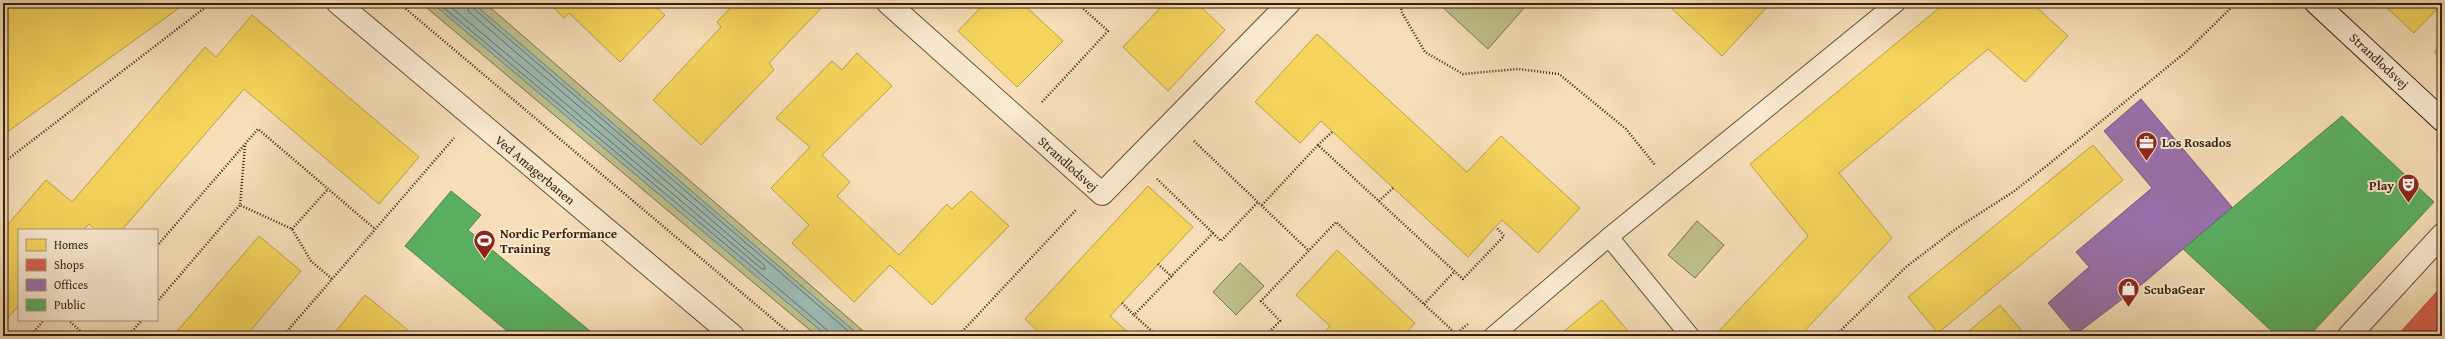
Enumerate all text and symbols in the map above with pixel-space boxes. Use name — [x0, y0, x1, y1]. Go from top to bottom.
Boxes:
street label: Strandlodsvej — [2345, 29, 2413, 93]
office icon: Los Rosados — [2134, 129, 2160, 162]
street label: Ved Amagerbanen — [491, 131, 580, 210]
street label: Strandlodsvej — [1034, 132, 1102, 196]
place label: Los Rosados — [2162, 133, 2232, 152]
theatre icon: Play — [2396, 172, 2422, 205]
place label: Play — [2369, 176, 2394, 195]
place label: Nordic Performance Training — [500, 224, 617, 258]
sports icon: Nordic Performance Training — [472, 227, 498, 260]
legend — [18, 229, 158, 321]
text: Homes — [54, 236, 89, 253]
text: Shops — [54, 256, 84, 273]
text: Offices — [54, 276, 88, 293]
shop icon: ScubaGear — [2115, 276, 2141, 309]
place label: ScubaGear — [2144, 280, 2205, 299]
text: Public — [54, 296, 86, 313]

